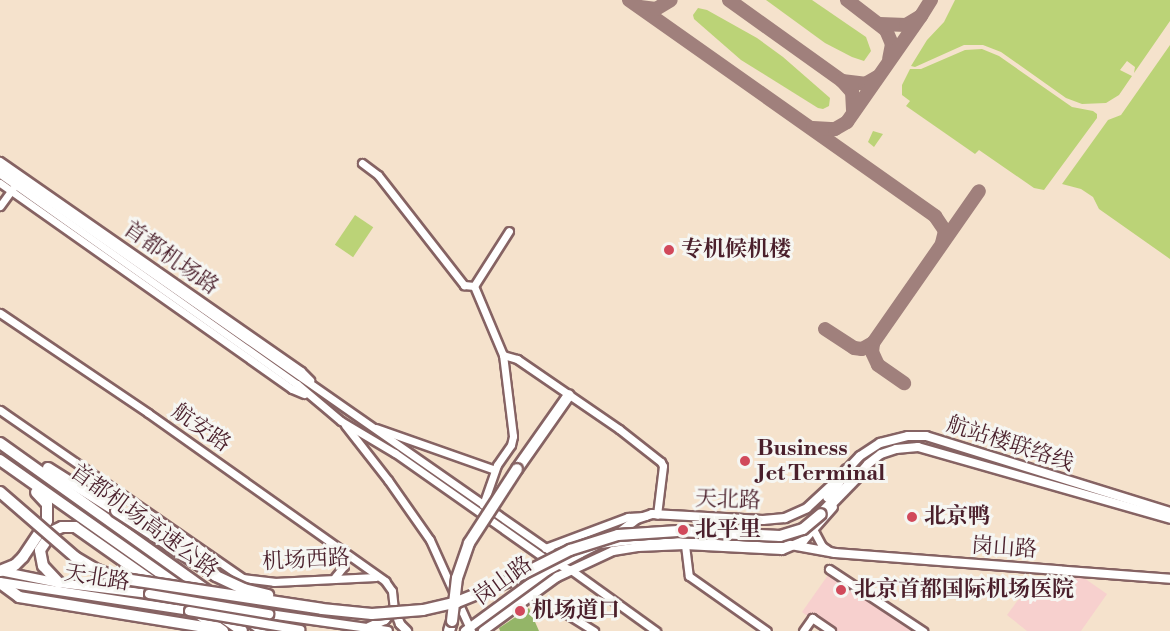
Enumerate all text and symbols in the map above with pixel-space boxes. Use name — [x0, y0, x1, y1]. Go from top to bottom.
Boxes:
street label: 首都机场路 — [118, 216, 224, 300]
place label: 专机候机楼 — [681, 237, 791, 263]
marker: 专机候机楼 — [662, 243, 676, 257]
street label: 航安路 — [166, 398, 236, 458]
street label: 航站楼联络线 — [943, 411, 1077, 477]
place label: Business Jet Terminal — [757, 435, 885, 487]
marker: Business Jet Terminal — [738, 454, 752, 468]
street label: 首都机场高速公路 — [65, 459, 223, 583]
street label: 天北路 — [695, 486, 761, 514]
place label: 北京鸭 — [924, 504, 990, 530]
marker: 北京鸭 — [905, 510, 919, 524]
place label: 北平里 — [695, 517, 761, 543]
marker: 北平里 — [676, 523, 690, 537]
street label: 岗山路 — [970, 533, 1038, 563]
street label: 机场西路 — [261, 545, 351, 575]
street label: 岗山路 — [469, 551, 537, 611]
street label: 天北路 — [62, 560, 132, 596]
place label: 北京首都国际机场医院 — [854, 577, 1074, 603]
marker: 北京首都国际机场医院 — [832, 581, 850, 599]
place label: 机场道口 — [532, 598, 620, 624]
marker: 机场道口 — [513, 604, 527, 618]

